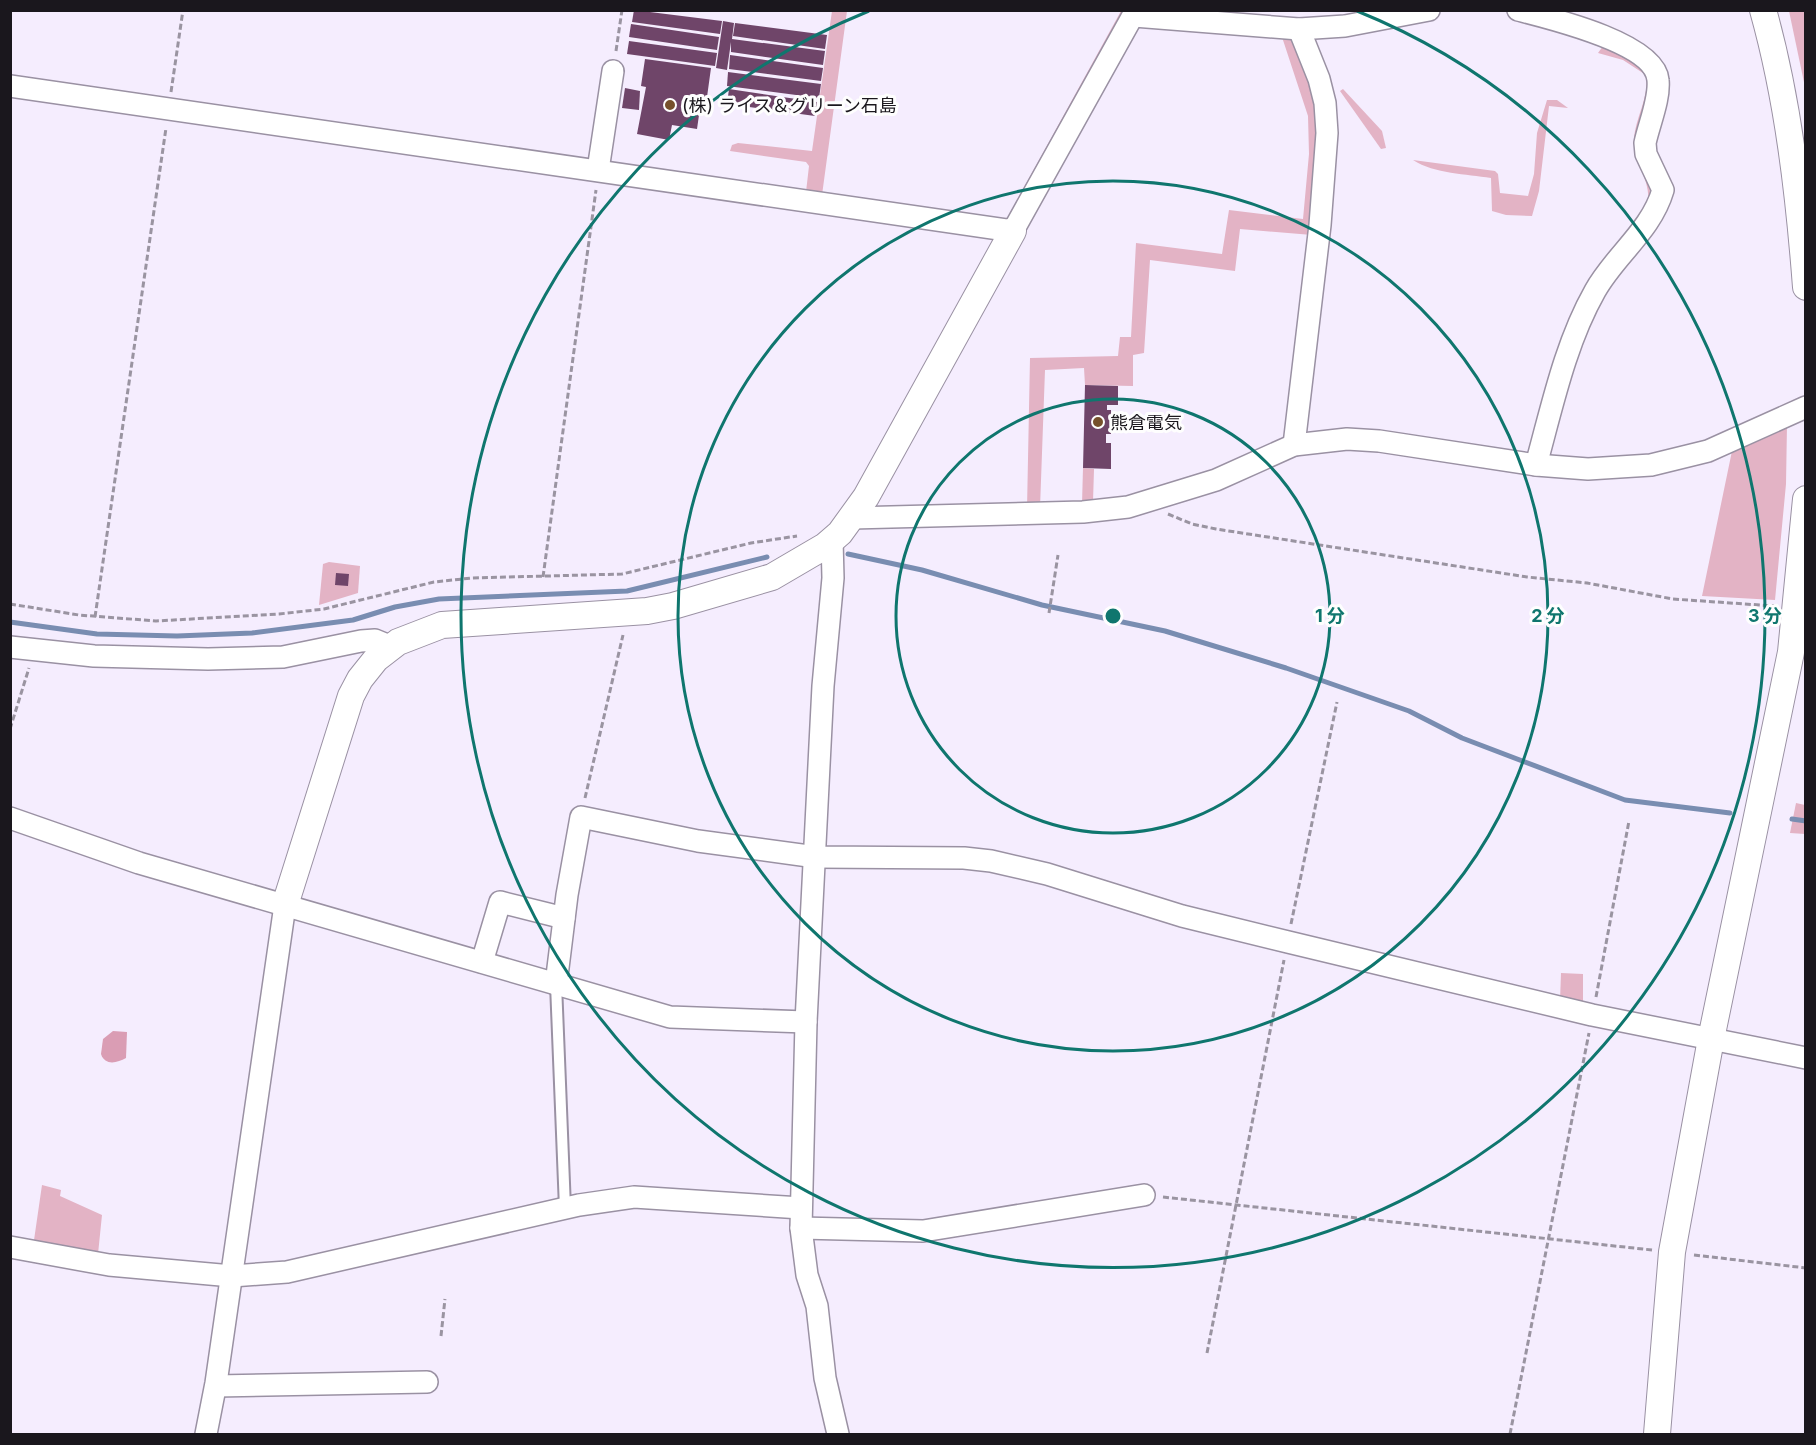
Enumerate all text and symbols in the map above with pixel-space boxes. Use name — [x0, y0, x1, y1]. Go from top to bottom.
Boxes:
place label: (株) ライス＆グリーン石島 — [682, 95, 897, 116]
marker: (株) ライス＆グリーン石島 — [663, 98, 677, 112]
place label: 熊倉電気 — [1110, 412, 1182, 433]
marker: 熊倉電気 — [1091, 415, 1105, 429]
text: 1 分 — [1315, 605, 1345, 626]
text: 2 分 — [1531, 605, 1565, 626]
text: 3 分 — [1748, 605, 1782, 626]
centre of rings — [1103, 606, 1123, 626]

